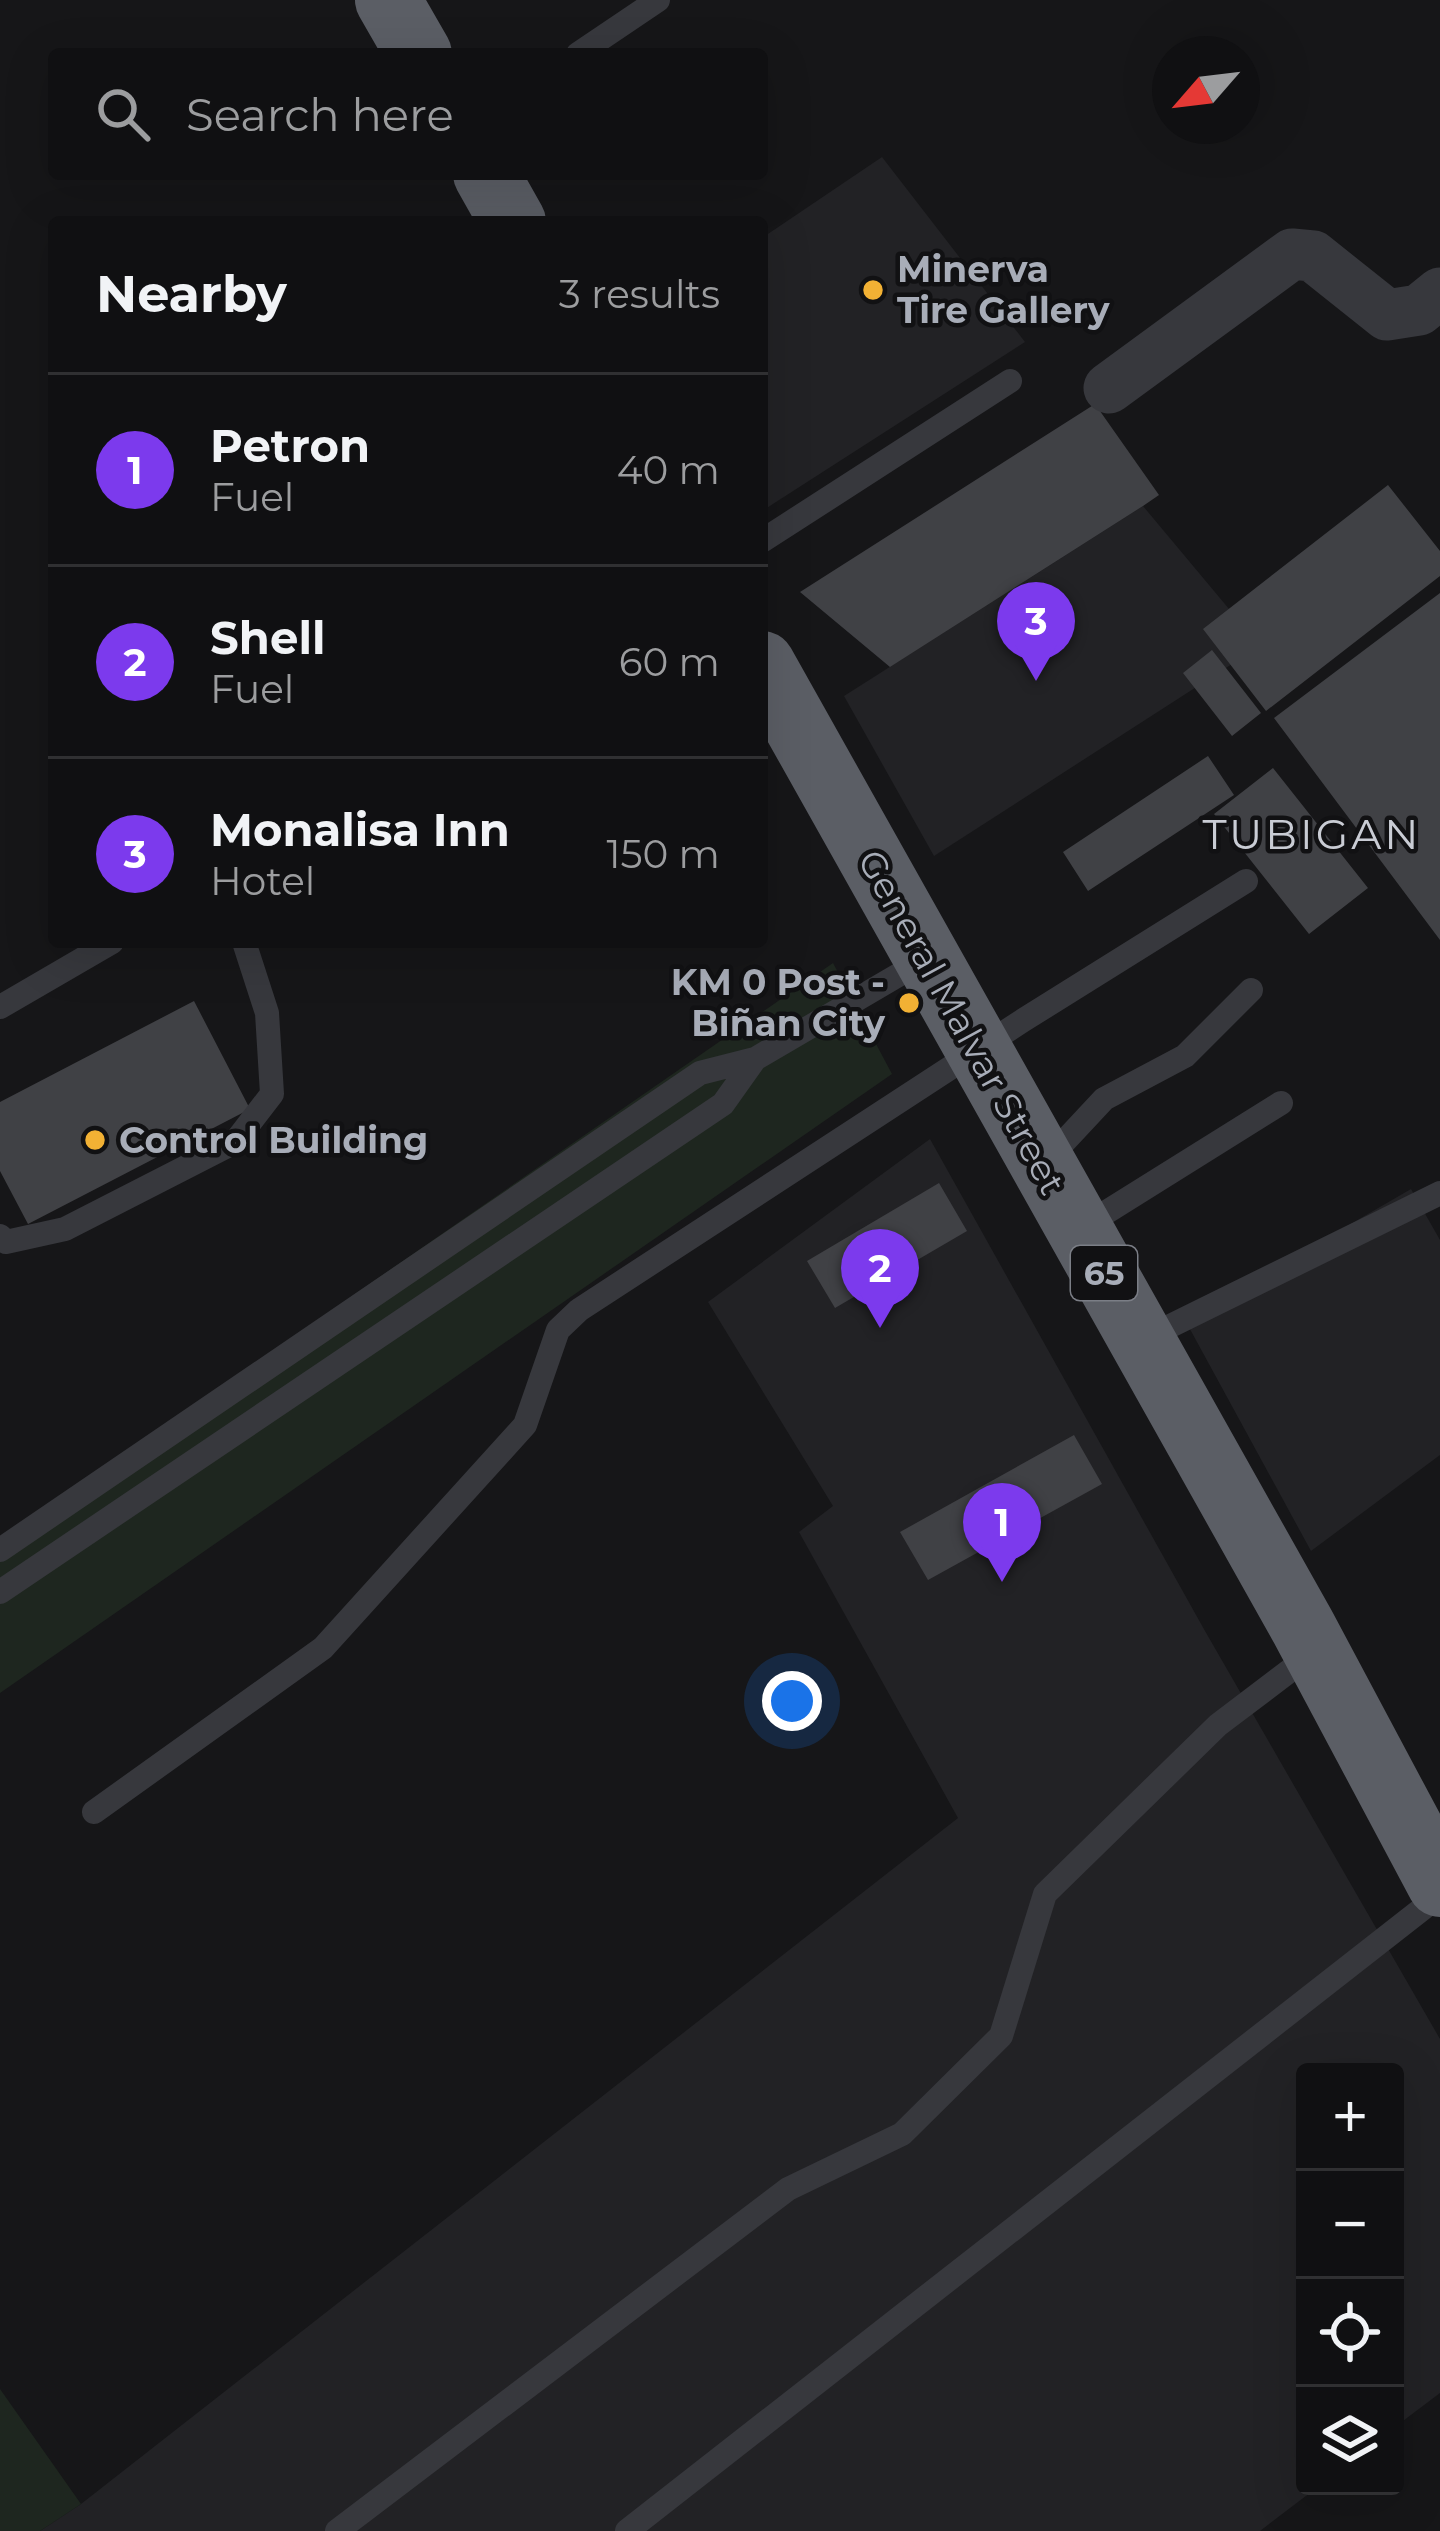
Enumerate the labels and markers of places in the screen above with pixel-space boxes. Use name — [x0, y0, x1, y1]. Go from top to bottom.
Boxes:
place label: Minerva Tire Gallery — [897, 247, 1110, 332]
marker: Minerva Tire Gallery — [860, 277, 886, 303]
pin: 3 — [997, 582, 1075, 681]
place label: KM 0 Post - Biñan City — [671, 960, 885, 1045]
marker: KM 0 Post - Biñan City — [896, 990, 922, 1016]
place label: Control Building — [119, 1118, 428, 1162]
marker: Control Building — [82, 1127, 108, 1153]
pin: 2 — [841, 1229, 919, 1328]
pin: 1 — [963, 1483, 1041, 1582]

